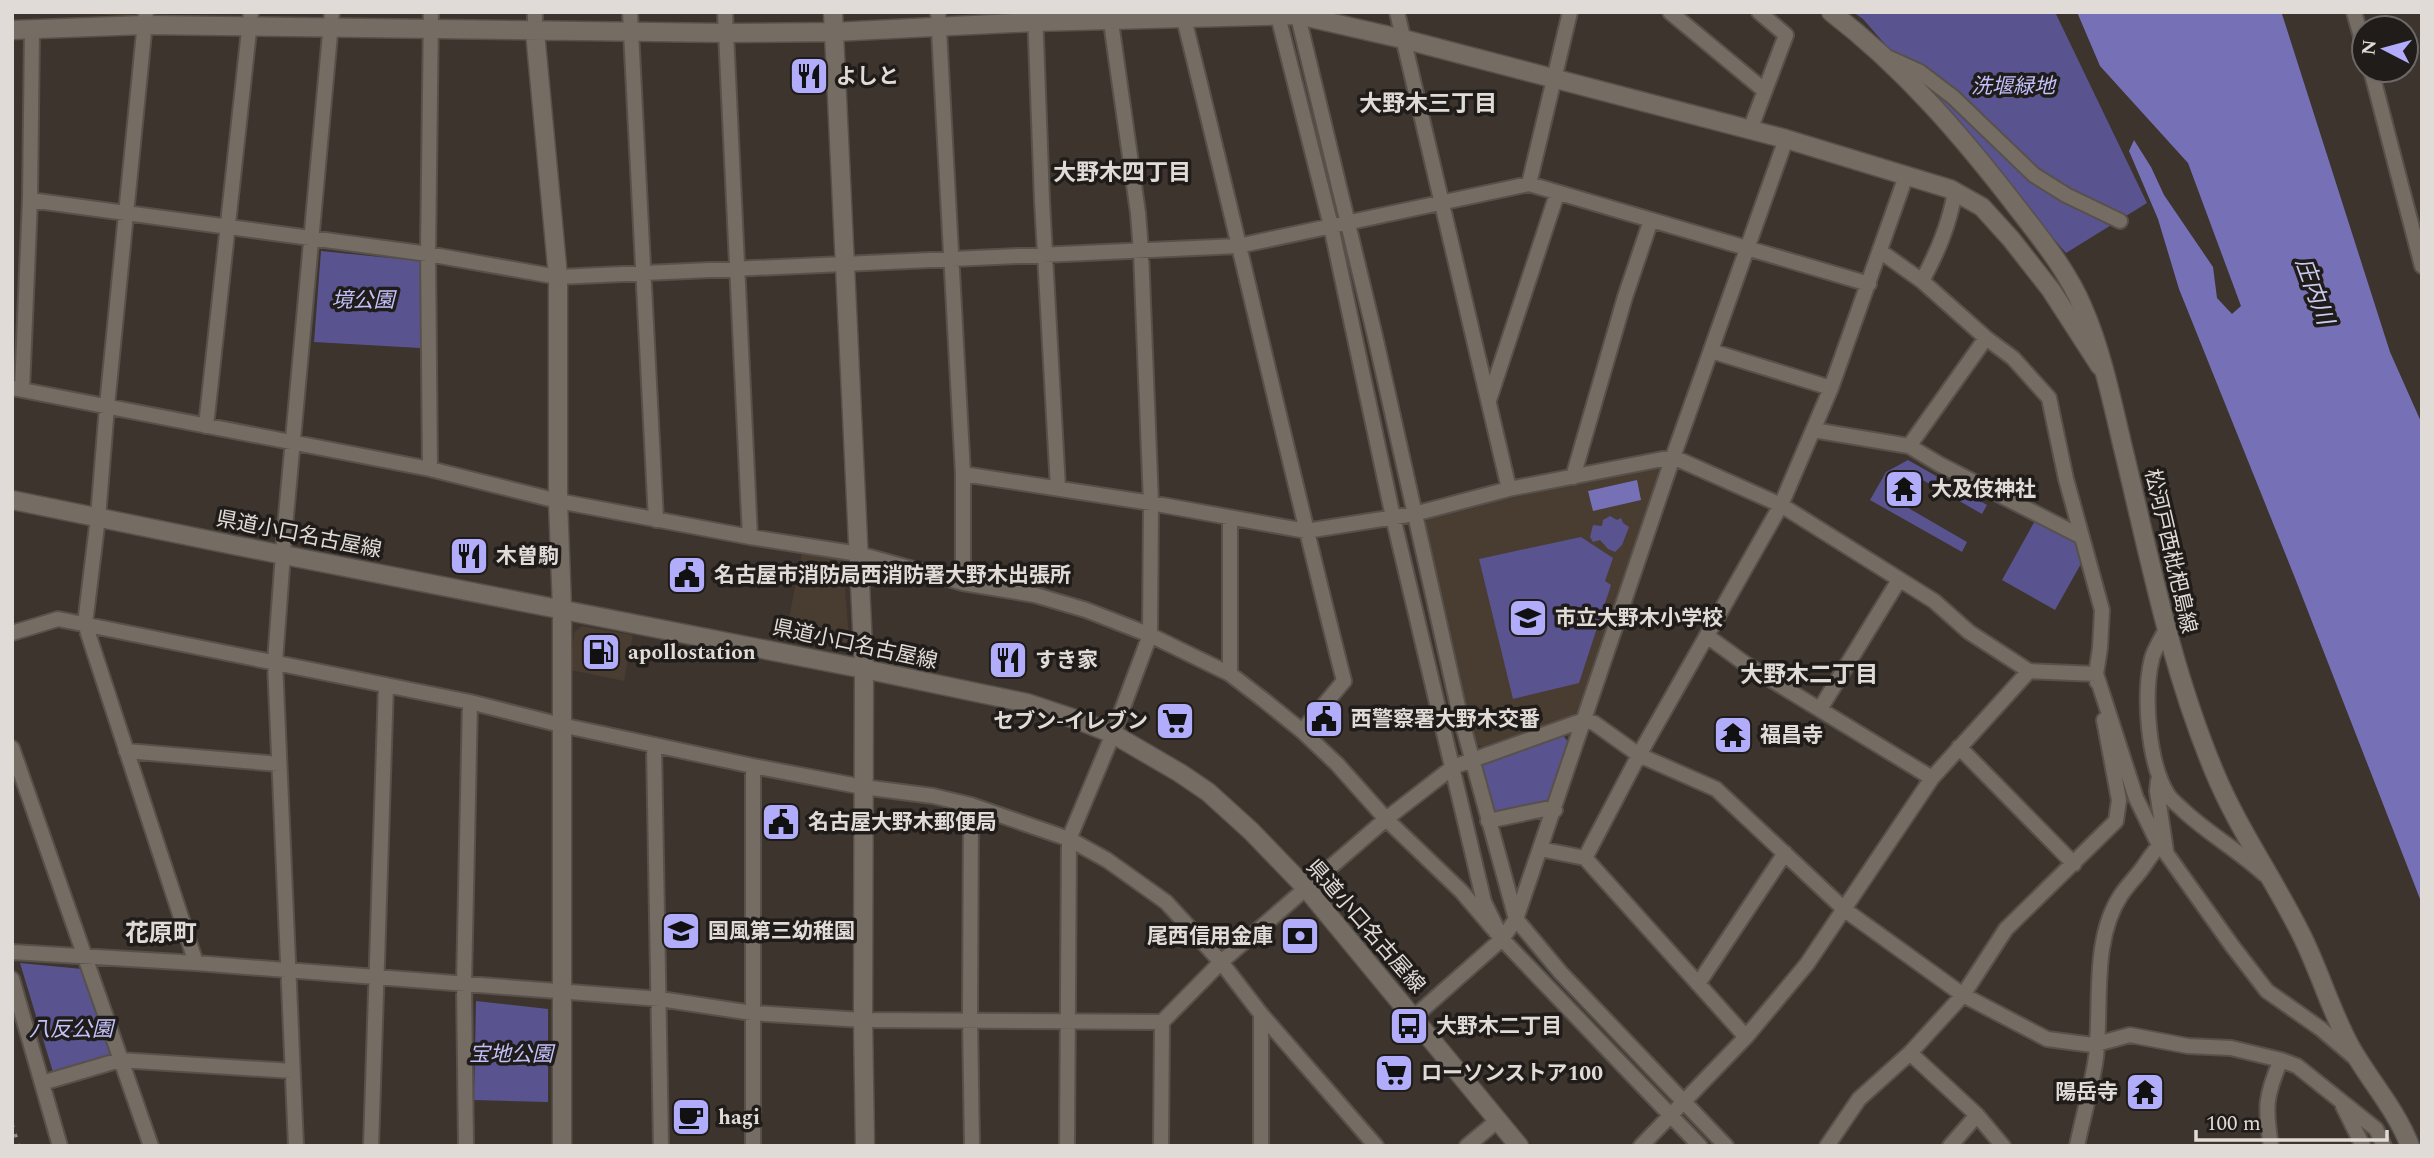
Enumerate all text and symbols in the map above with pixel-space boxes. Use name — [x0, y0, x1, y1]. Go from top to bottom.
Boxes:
north arrow — [2350, 14, 2420, 84]
text: N — [2354, 38, 2385, 57]
restaurant icon: よしと — [788, 55, 830, 97]
place label: よしと — [836, 61, 899, 93]
park label: 洗堰緑地 — [1971, 71, 2057, 103]
district label: 大野木三丁目 — [1359, 87, 1497, 122]
district label: 大野木四丁目 — [1053, 156, 1191, 191]
water label: 庄内川 — [2285, 253, 2343, 333]
park label: 境公園 — [332, 285, 397, 317]
street label: 松河戸西枇杷島線 — [2136, 466, 2205, 637]
temple icon: 大及伎神社 — [1883, 468, 1925, 510]
place label: 大及伎神社 — [1931, 474, 2036, 506]
street label: 県道小口名古屋線 — [213, 503, 384, 567]
restaurant icon: 木曽駒 — [448, 535, 490, 577]
place label: 木曽駒 — [496, 541, 559, 573]
public building icon: 名古屋市消防局西消防署大野木出張所 — [666, 554, 708, 596]
place label: 名古屋市消防局西消防署大野木出張所 — [714, 560, 1071, 592]
school or university icon: 市立大野木小学校 — [1507, 597, 1549, 639]
place label: 市立大野木小学校 — [1555, 603, 1723, 635]
street label: 県道小口名古屋線 — [769, 612, 940, 678]
fuel station icon: apollostation — [580, 631, 622, 673]
place label: apollostation — [628, 637, 756, 669]
restaurant icon: すき家 — [987, 639, 1029, 681]
place label: すき家 — [1035, 645, 1098, 677]
district label: 大野木二丁目 — [1740, 658, 1878, 693]
public building icon: 西警察署大野木交番 — [1303, 698, 1345, 740]
supermarket icon: セブン-イレブン — [1154, 700, 1196, 742]
place label: 西警察署大野木交番 — [1351, 704, 1540, 736]
place label: セブン-イレブン — [993, 706, 1148, 738]
temple icon: 福昌寺 — [1712, 714, 1754, 756]
place label: 福昌寺 — [1760, 720, 1823, 752]
public building icon: 名古屋大野木郵便局 — [760, 801, 802, 843]
place label: 名古屋大野木郵便局 — [808, 807, 997, 839]
street label: 県道小口名古屋線 — [1298, 853, 1432, 1001]
school or university icon: 国風第三幼稚園 — [660, 910, 702, 952]
bank icon: 尾西信用金庫 — [1279, 915, 1321, 957]
district label: 花原町 — [125, 916, 197, 952]
place label: 国風第三幼稚園 — [708, 916, 855, 948]
place label: 尾西信用金庫 — [1147, 921, 1273, 953]
bus stop icon: 大野木二丁目 — [1388, 1005, 1430, 1047]
place label: 大野木二丁目 — [1436, 1011, 1562, 1043]
park label: 八反公園 — [29, 1014, 116, 1046]
park label: 宝地公園 — [469, 1039, 556, 1071]
supermarket icon: ローソンストア100 — [1373, 1052, 1415, 1094]
place label: ローソンストア100 — [1421, 1058, 1603, 1090]
temple icon: 陽岳寺 — [2124, 1071, 2166, 1113]
place label: 陽岳寺 — [2055, 1077, 2118, 1109]
cafe icon: hagi — [670, 1096, 712, 1138]
scale bar — [2196, 1098, 2387, 1142]
place label: hagi — [718, 1102, 760, 1134]
text: 100 m — [2206, 1108, 2261, 1140]

